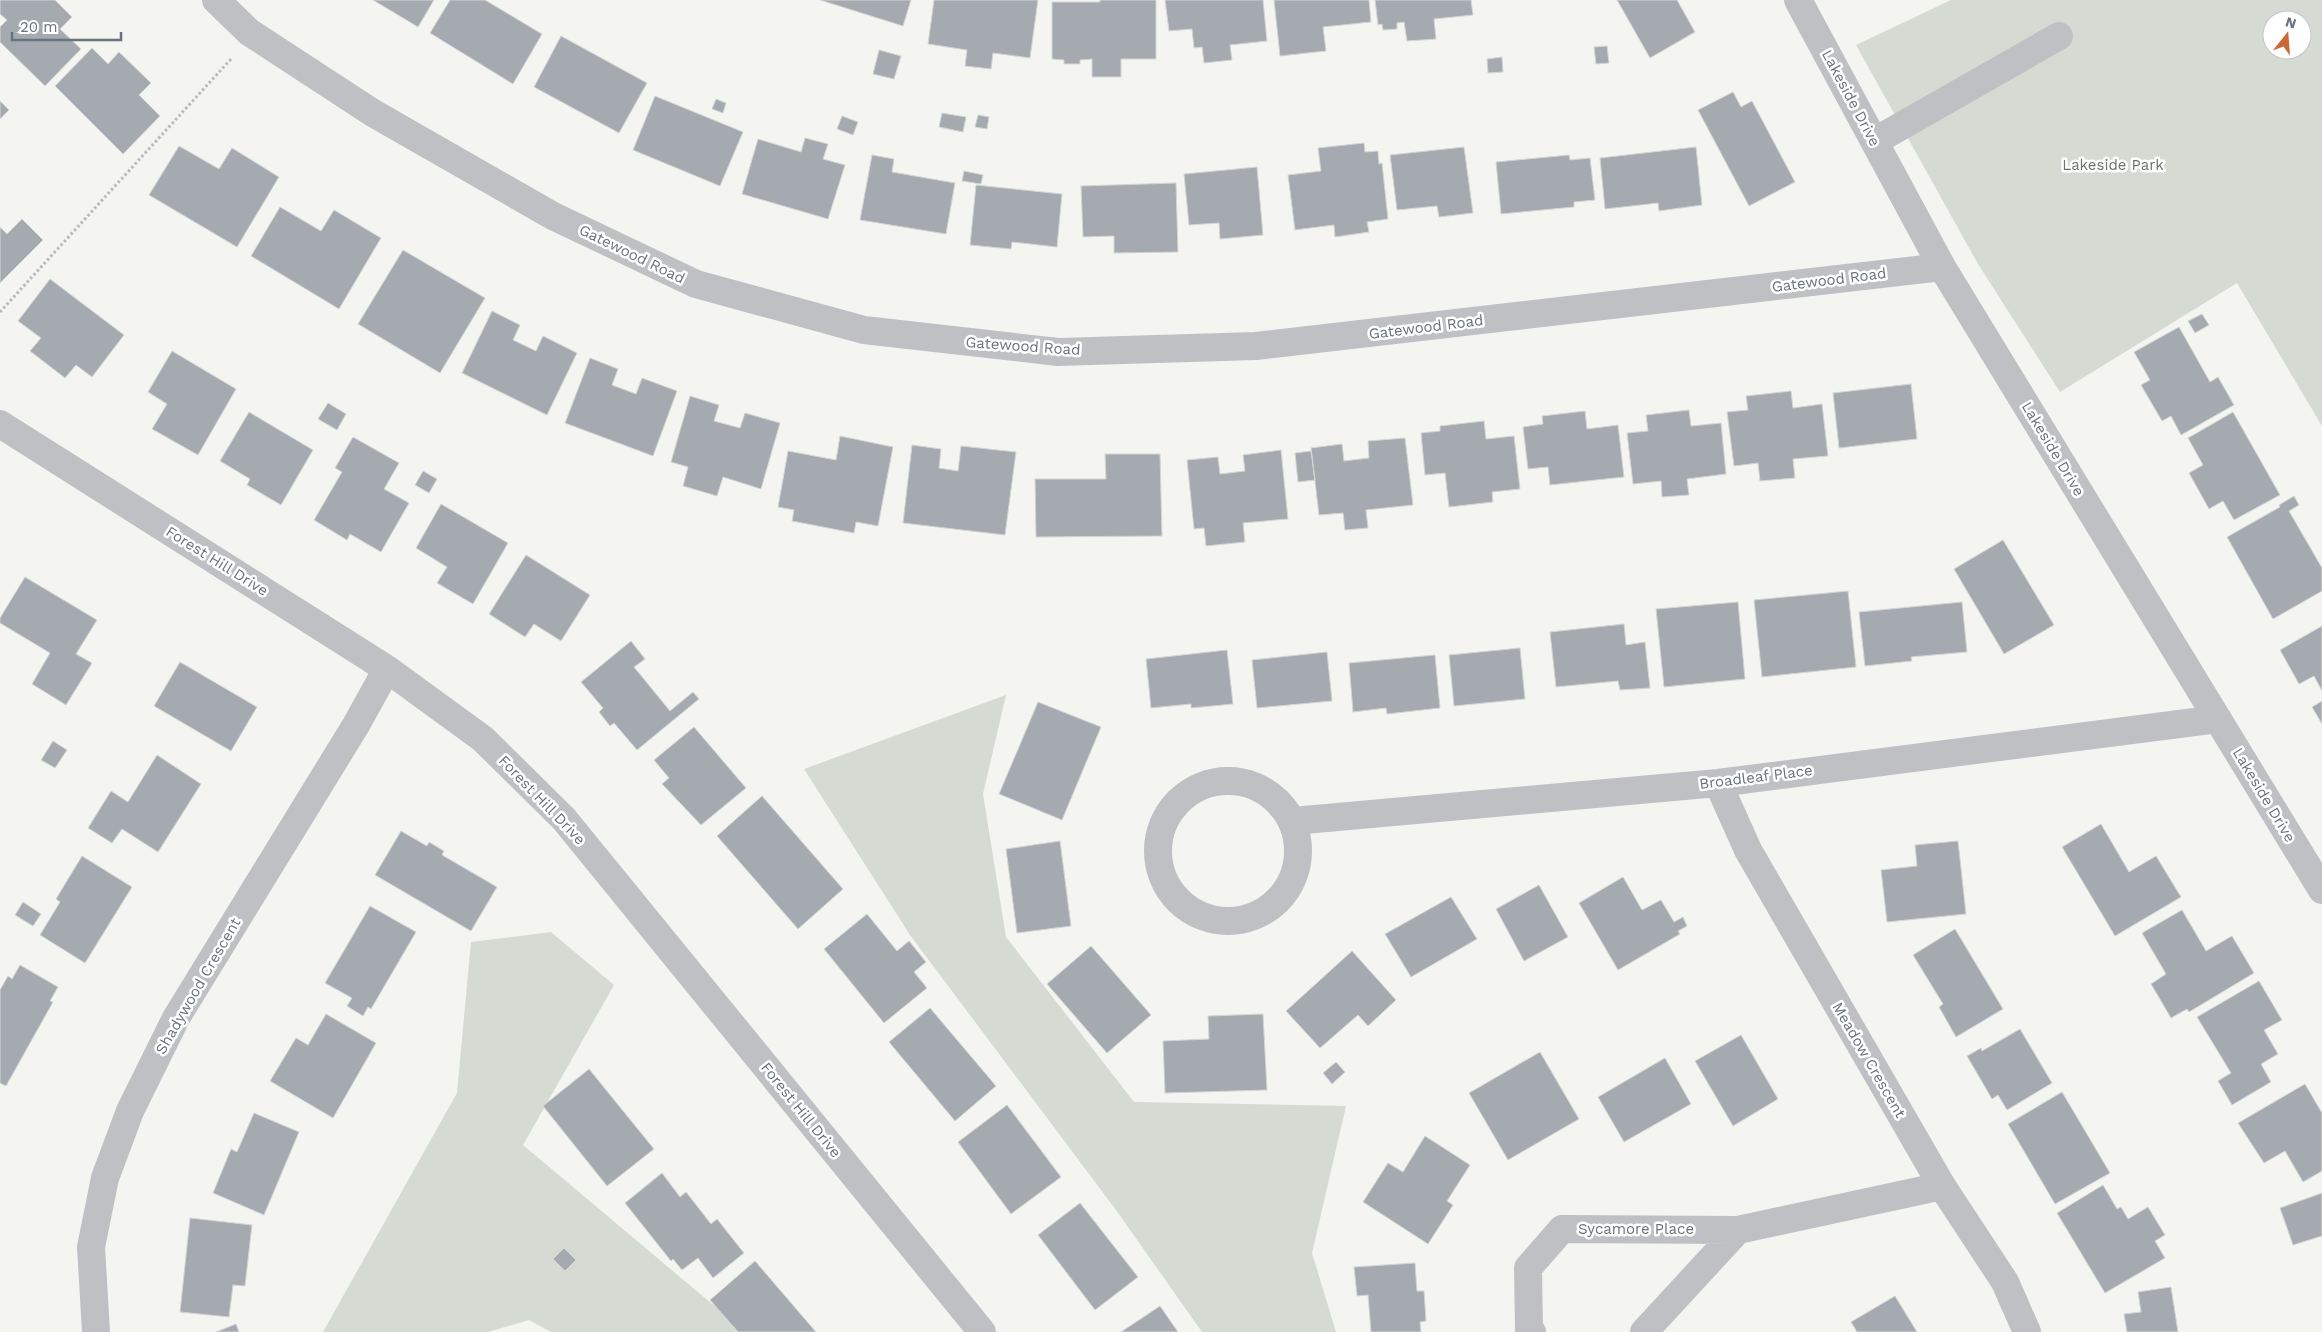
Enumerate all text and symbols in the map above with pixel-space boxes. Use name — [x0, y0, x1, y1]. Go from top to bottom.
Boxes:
scale bar — [12, 10, 121, 42]
north arrow — [2262, 10, 2312, 60]
text: N — [2284, 13, 2298, 32]
text: 20 m — [20, 18, 58, 36]
street label: Lakeside Drive — [1818, 47, 1884, 149]
park label: Lakeside Park — [2062, 156, 2164, 174]
street label: Gatewood Road — [576, 221, 688, 287]
street label: Gatewood Road — [1771, 264, 1887, 296]
street label: Gatewood Road — [1368, 311, 1484, 343]
street label: Gatewood Road — [965, 333, 1081, 359]
street label: Lakeside Drive — [2018, 399, 2088, 499]
street label: Forest Hill Drive — [163, 522, 271, 600]
street label: Lakeside Drive — [2229, 745, 2299, 845]
street label: Forest Hill Drive — [495, 752, 589, 848]
street label: Broadleaf Place — [1698, 761, 1814, 793]
street label: Shadywood Crescent — [152, 914, 245, 1057]
street label: Meadow Crescent — [1829, 999, 1910, 1122]
street label: Forest Hill Drive — [757, 1059, 845, 1161]
street label: Sycamore Place — [1578, 1220, 1694, 1238]

